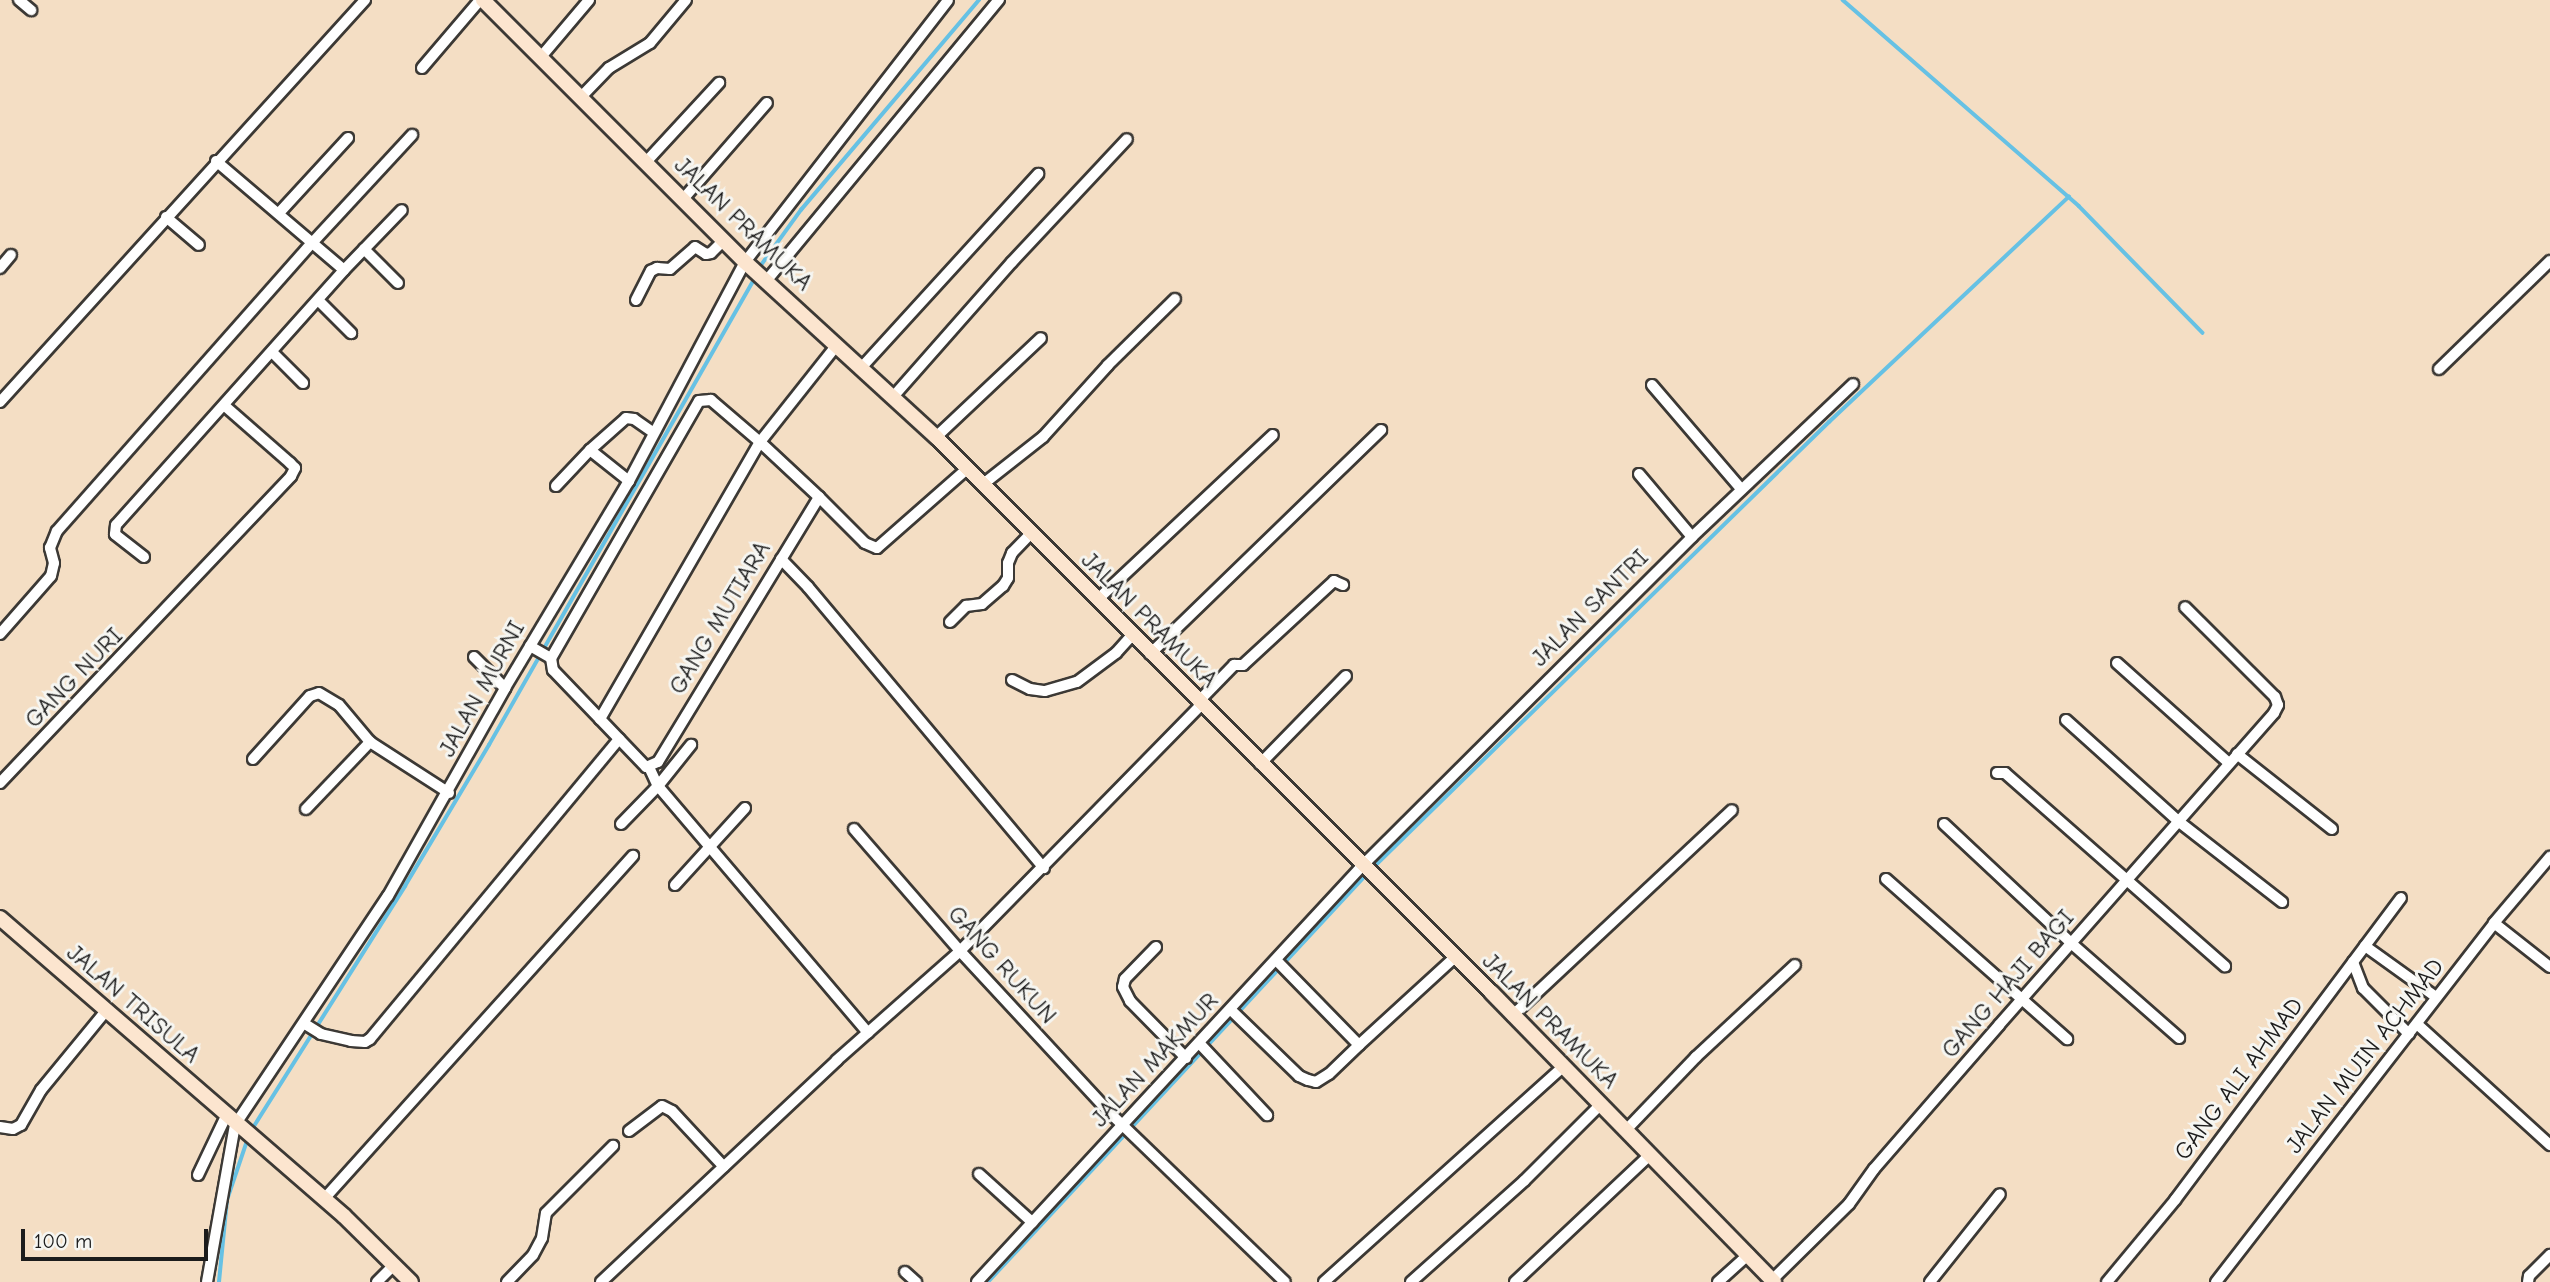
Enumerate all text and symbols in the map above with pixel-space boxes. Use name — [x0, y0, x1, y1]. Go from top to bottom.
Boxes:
street label: JALAN PRAMUKA — [668, 151, 818, 297]
street label: GANG MUTIARA — [663, 536, 777, 700]
street label: JALAN SANTRI — [1525, 543, 1655, 673]
street label: JALAN PRAMUKA — [1075, 546, 1223, 694]
street label: JALAN MURNI — [433, 616, 531, 762]
street label: GANG NURI — [19, 622, 129, 734]
street label: GANG RUKUN — [942, 900, 1062, 1030]
street label: GANG HAJI BAGI — [1936, 904, 2080, 1064]
street label: JALAN TRISULA — [61, 938, 205, 1070]
street label: JALAN PRAMUKA — [1476, 947, 1624, 1095]
street label: JALAN MUIN ACHMAD — [2280, 953, 2450, 1159]
street label: JALAN MAKMUR — [1085, 987, 1225, 1133]
street label: GANG ALI AHMAD — [2169, 992, 2309, 1166]
scale bar — [24, 1216, 212, 1260]
text: 100 m — [34, 1229, 92, 1253]

